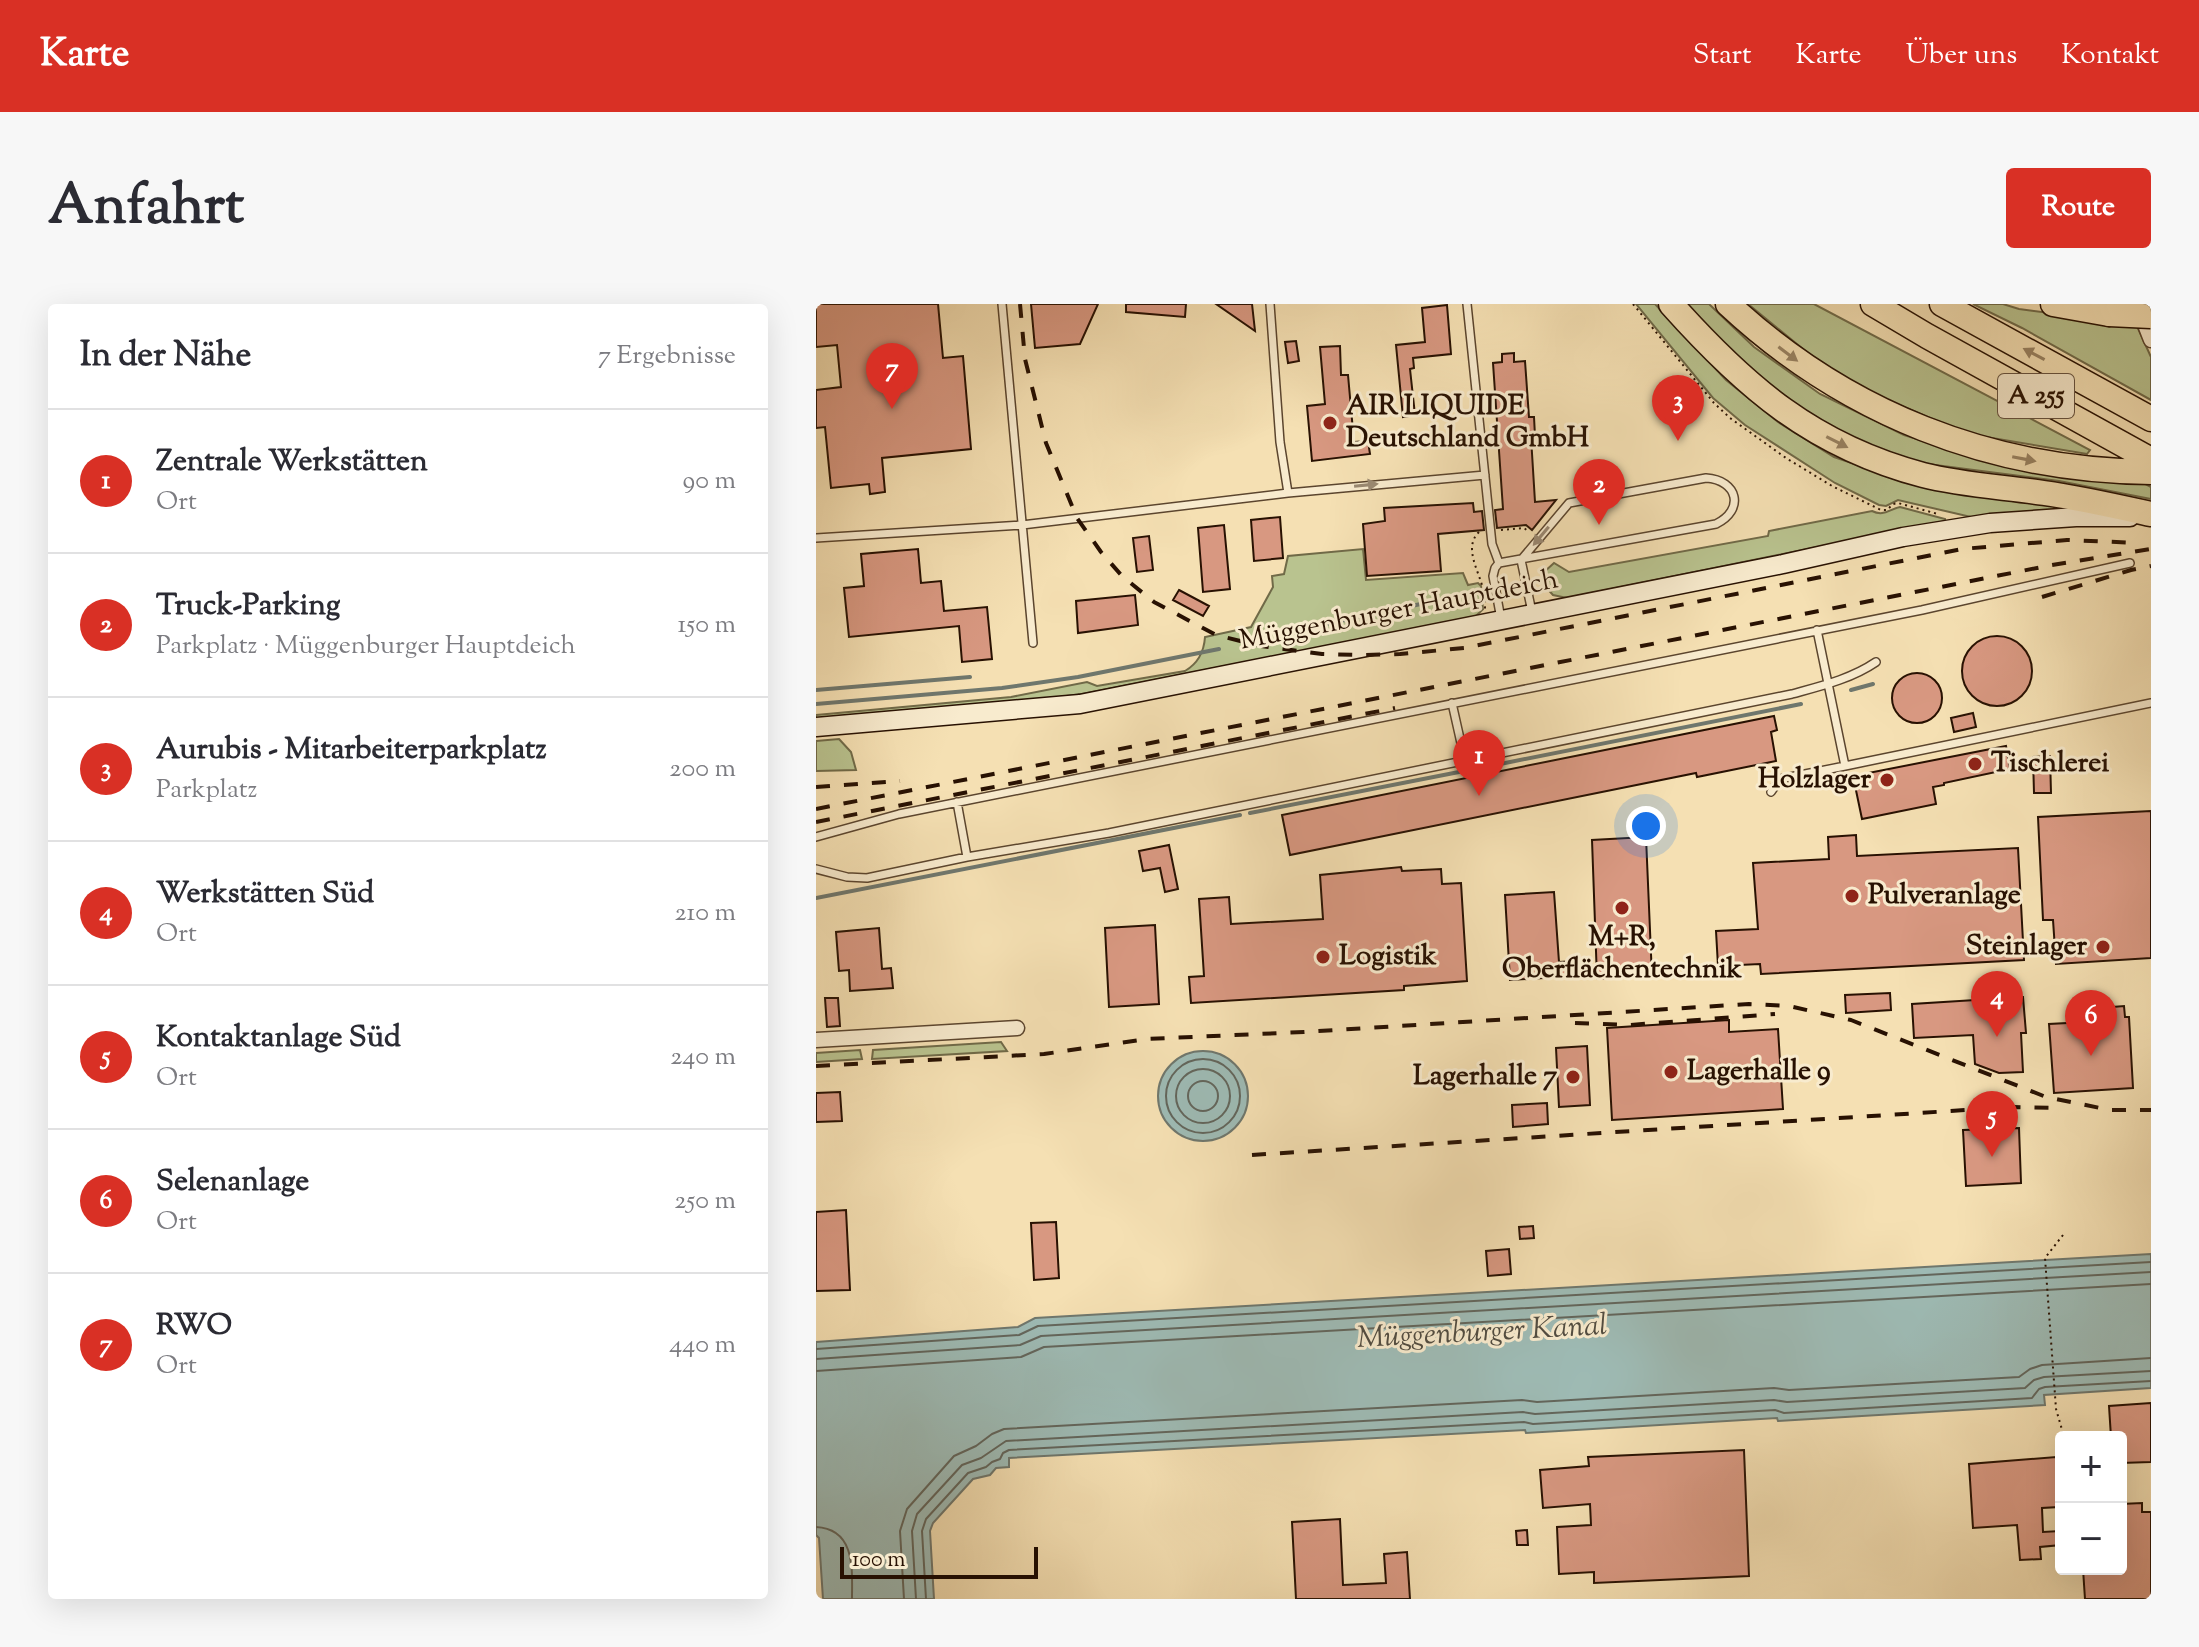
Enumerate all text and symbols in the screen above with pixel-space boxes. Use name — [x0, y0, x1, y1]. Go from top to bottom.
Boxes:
text: Karte — [40, 29, 129, 83]
text: Start — [1693, 36, 1752, 76]
text: Karte — [1796, 36, 1862, 76]
text: Über uns — [1906, 36, 2017, 76]
text: Kontakt — [2061, 36, 2159, 76]
text: Anfahrt — [48, 168, 244, 249]
button: Route — [2006, 168, 2151, 248]
text: In der Nähe — [80, 332, 251, 381]
text: 7 Ergebnisse — [598, 338, 736, 375]
pin: 7 — [866, 343, 918, 409]
one-way arrow — [1778, 346, 1798, 362]
one-way arrow — [2023, 347, 2045, 361]
road number: A 255 — [1998, 374, 2074, 418]
pin: 3 — [1652, 375, 1704, 441]
place label: AIR LIQUIDE Deutschland GmbH — [1346, 387, 1590, 459]
marker: AIR LIQUIDE Deutschland GmbH — [1321, 414, 1339, 432]
one-way arrow — [1825, 436, 1848, 449]
text: Zentrale Werkstätten — [156, 441, 428, 484]
one-way arrow — [2011, 453, 2036, 466]
pin: 2 — [1573, 459, 1625, 525]
text: 1 — [102, 463, 110, 500]
text: 90 m — [683, 463, 736, 500]
one-way arrow — [1354, 478, 1379, 491]
text: Ort — [156, 484, 197, 521]
one-way arrow — [1533, 525, 1550, 545]
street label: Müggenburger Hauptdeich — [1236, 560, 1562, 662]
text: Truck-Parking — [156, 585, 340, 628]
text: 2 — [100, 607, 112, 644]
text: 150 m — [677, 607, 736, 644]
text: Parkplatz · Müggenburger Hauptdeich — [156, 628, 576, 665]
text: Aurubis - Mitarbeiterparkplatz — [156, 729, 547, 772]
pin: 1 — [1453, 730, 1505, 796]
place label: Tischlerei — [1991, 744, 2109, 784]
text: 3 — [101, 751, 111, 788]
text: 200 m — [669, 751, 736, 788]
marker: Tischlerei — [1966, 755, 1984, 773]
place label: Holzlager — [1758, 760, 1871, 800]
marker: Holzlager — [1878, 771, 1896, 789]
text: Parkplatz — [156, 772, 257, 809]
your location — [1626, 806, 1666, 846]
text: Werkstätten Süd — [156, 873, 374, 916]
place label: Pulveranlage — [1868, 876, 2021, 916]
marker: Pulveranlage — [1843, 887, 1861, 905]
text: 4 — [99, 895, 113, 932]
text: 210 m — [674, 895, 736, 932]
marker: M+R, Oberflächentechnik — [1613, 899, 1631, 917]
text: Ort — [156, 916, 197, 953]
place label: M+R, Oberflächentechnik — [1502, 918, 1743, 990]
place label: Steinlager — [1966, 927, 2087, 967]
place label: Logistik — [1339, 937, 1437, 977]
marker: Steinlager — [2094, 938, 2112, 956]
marker: Logistik — [1314, 948, 1332, 966]
pin: 4 — [1971, 971, 2023, 1037]
pin: 6 — [2065, 990, 2117, 1056]
text: Kontaktanlage Süd — [156, 1017, 401, 1060]
text: 5 — [102, 1039, 110, 1076]
text: 240 m — [670, 1039, 736, 1076]
place label: Lagerhalle 9 — [1687, 1052, 1831, 1092]
place label: Lagerhalle 7 — [1413, 1057, 1557, 1097]
text: Ort — [156, 1060, 197, 1097]
marker: Lagerhalle 9 — [1662, 1063, 1680, 1081]
marker: Lagerhalle 7 — [1564, 1068, 1582, 1086]
pin: 5 — [1966, 1091, 2018, 1157]
text: Selenanlage — [156, 1161, 309, 1204]
text: 6 — [100, 1183, 112, 1220]
text: 250 m — [674, 1183, 736, 1220]
text: Ort — [156, 1204, 197, 1241]
text: RWO — [156, 1305, 232, 1348]
water label: Müggenburger Kanal — [1356, 1305, 1608, 1361]
text: 7 — [99, 1327, 113, 1364]
text: 440 m — [669, 1327, 736, 1364]
text: Ort — [156, 1348, 197, 1385]
map controls — [2055, 1431, 2127, 1575]
button: + — [2055, 1431, 2127, 1503]
button: − — [2055, 1503, 2127, 1575]
scale bar — [840, 1543, 1038, 1579]
text: 100 m — [852, 1545, 905, 1577]

